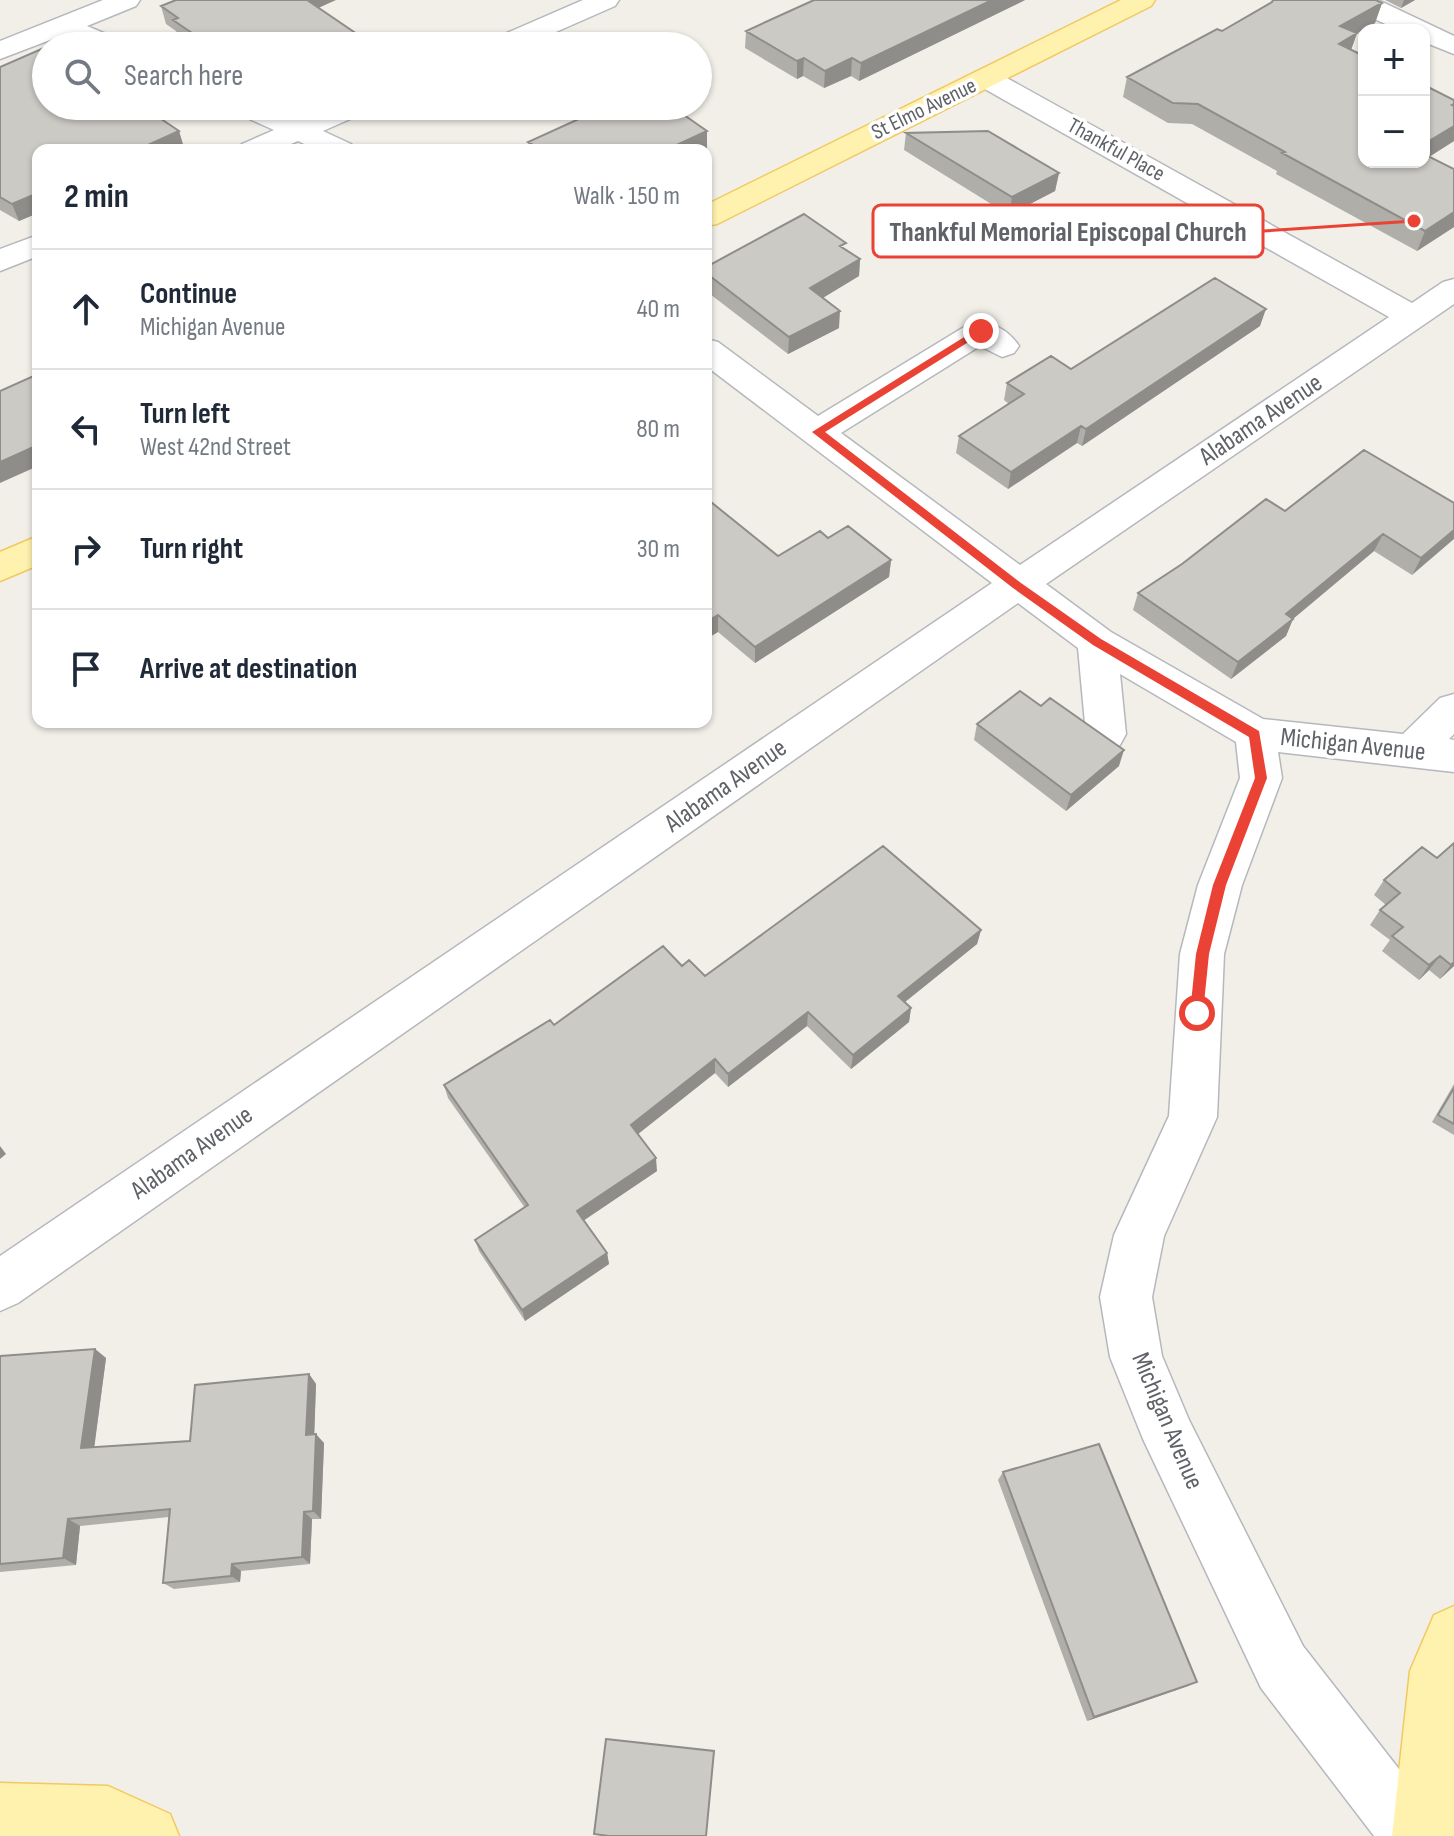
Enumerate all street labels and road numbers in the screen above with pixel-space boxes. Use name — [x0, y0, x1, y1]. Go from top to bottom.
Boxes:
street label: St Elmo Avenue — [867, 72, 981, 146]
street label: Thankful Place — [1063, 112, 1169, 188]
street label: Alabama Avenue — [1193, 368, 1328, 473]
street label: Michigan Avenue — [1279, 722, 1427, 768]
street label: Alabama Avenue — [658, 733, 793, 840]
street label: Alabama Avenue — [124, 1100, 259, 1207]
street label: Michigan Avenue — [1124, 1348, 1210, 1494]

